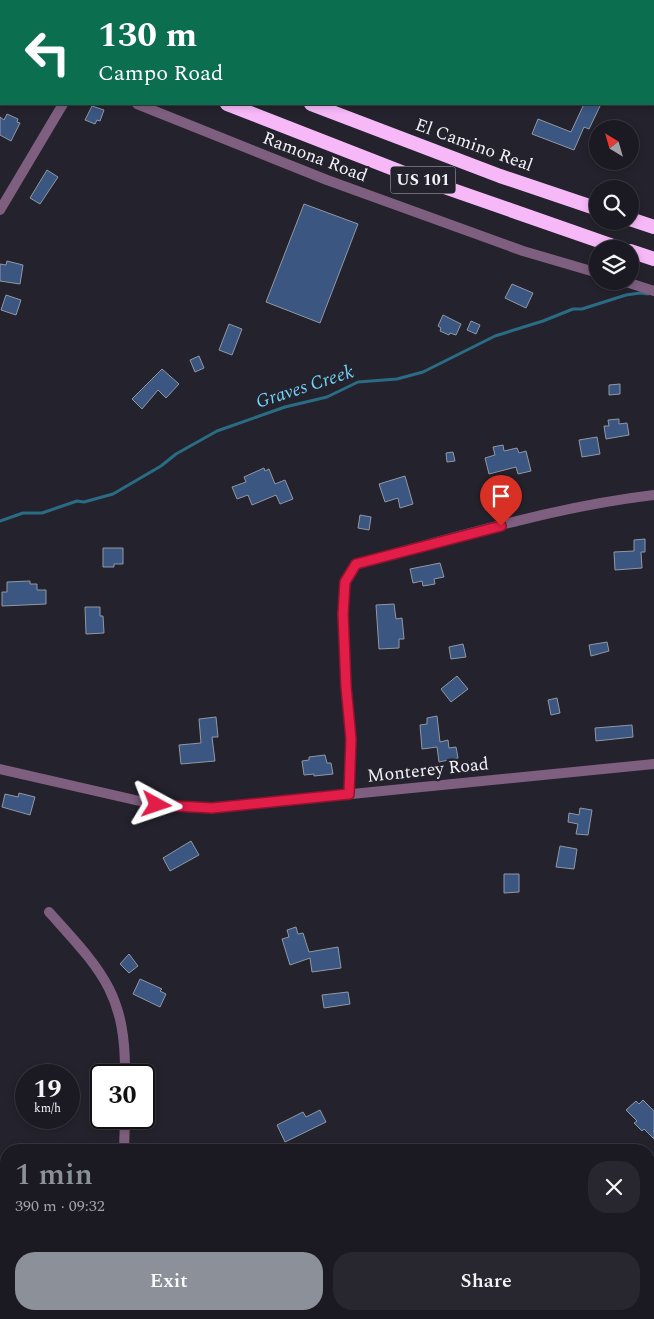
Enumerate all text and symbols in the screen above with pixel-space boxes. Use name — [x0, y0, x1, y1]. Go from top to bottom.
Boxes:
text: 130 m — [98, 9, 197, 62]
icon: left — [15, 20, 80, 85]
text: Campo Road — [98, 57, 223, 90]
street label: El Camino Real — [411, 111, 537, 179]
north arrow — [589, 120, 639, 170]
map controls — [589, 120, 639, 290]
street label: Ramona Road — [259, 125, 371, 189]
road number: US 101 — [390, 166, 456, 194]
button: search — [589, 180, 639, 230]
button: layers — [589, 240, 639, 290]
water label: Graves Creek — [252, 357, 358, 416]
pin — [480, 475, 522, 526]
icon: arrive — [487, 482, 515, 510]
street label: Monterey Road — [366, 750, 490, 790]
position arrow — [130, 778, 182, 830]
speed limit sign: 30 — [90, 1064, 155, 1129]
text: 19 — [33, 1071, 62, 1109]
text: km/h — [34, 1099, 61, 1118]
text: 1 min — [15, 1152, 93, 1198]
button: close — [588, 1161, 640, 1213]
text: 390 m · 09:32 — [15, 1194, 105, 1218]
button: Exit — [15, 1252, 323, 1310]
button: Share — [333, 1252, 640, 1310]

